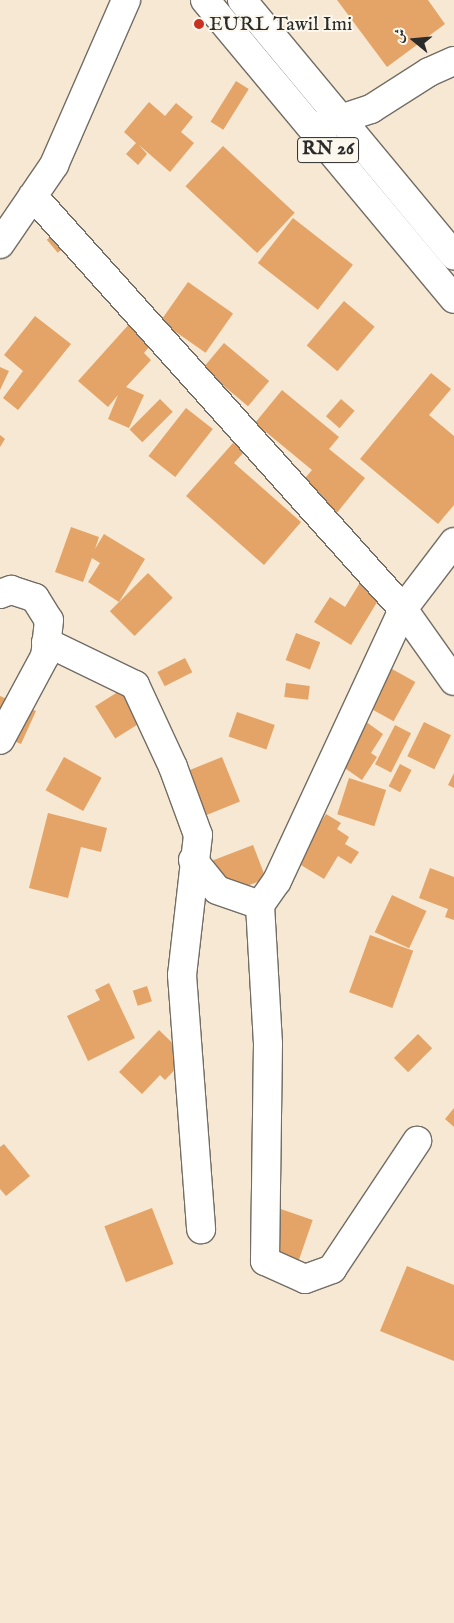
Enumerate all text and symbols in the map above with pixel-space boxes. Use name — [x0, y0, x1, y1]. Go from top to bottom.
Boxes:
place label: EURL Tawil Imi — [209, 12, 352, 36]
north arrow — [389, 15, 439, 65]
marker: EURL Tawil Imi — [193, 18, 205, 30]
text: ش — [389, 26, 410, 45]
road number: RN 26 — [297, 134, 359, 166]

